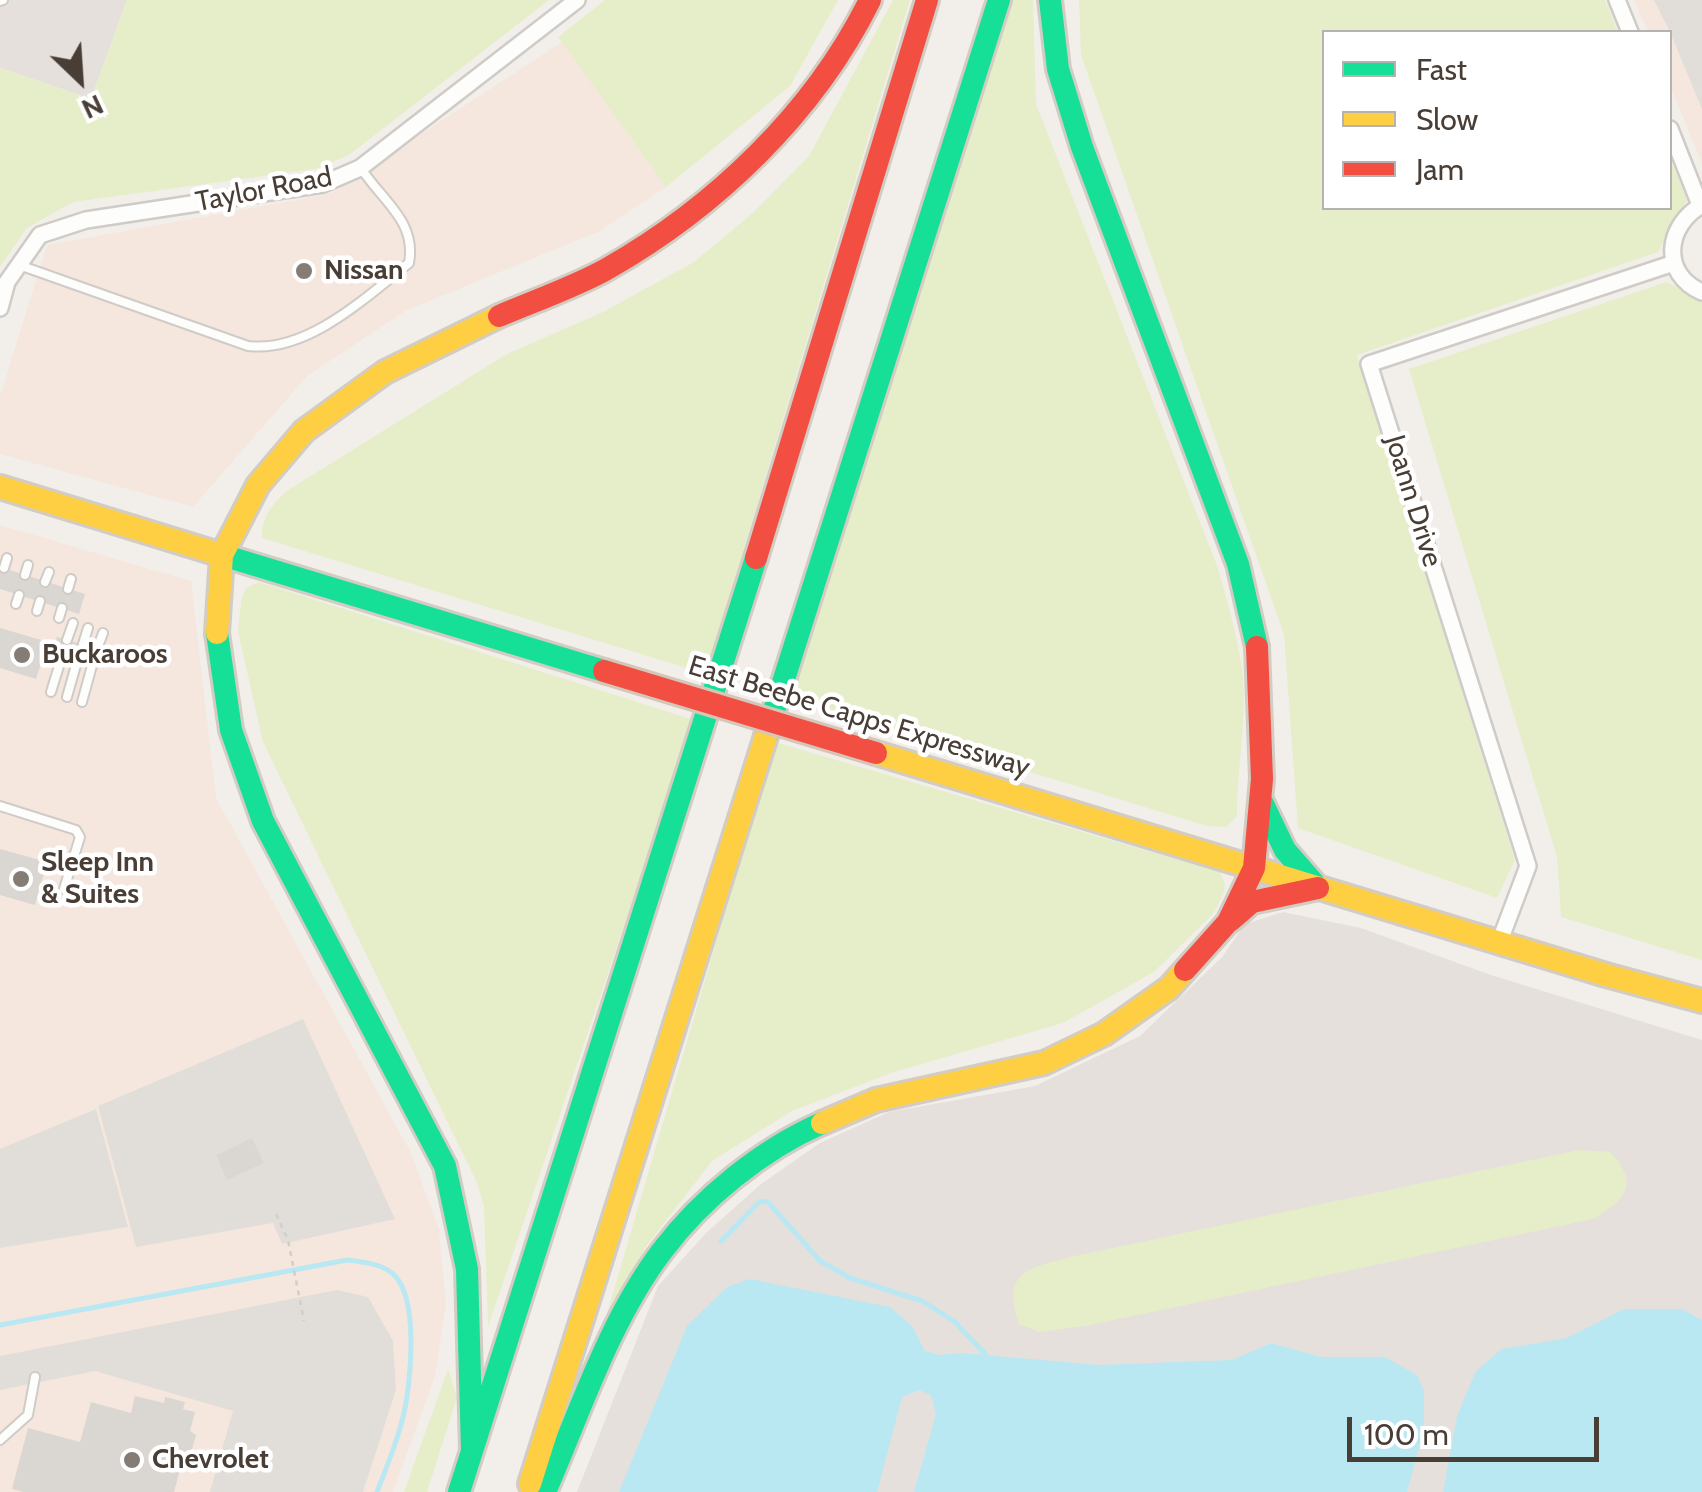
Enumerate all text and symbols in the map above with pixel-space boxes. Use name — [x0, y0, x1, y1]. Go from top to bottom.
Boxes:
north arrow — [30, 30, 130, 130]
legend — [1322, 30, 1672, 210]
text: Fast — [1416, 51, 1467, 88]
text: N — [77, 88, 109, 127]
text: Slow — [1416, 101, 1478, 138]
text: Jam — [1416, 151, 1464, 188]
street label: Taylor Road — [193, 160, 335, 220]
place label: Nissan — [324, 254, 403, 288]
marker: Nissan — [293, 260, 315, 282]
street label: Joann Drive — [1377, 431, 1449, 571]
place label: Buckaroos — [42, 638, 168, 672]
marker: Buckaroos — [11, 644, 33, 666]
street label: East Beebe Capps Expressway — [684, 649, 1034, 785]
place label: Sleep Inn & Suites — [41, 846, 154, 912]
marker: Sleep Inn & Suites — [10, 868, 32, 890]
scale bar — [1352, 1397, 1604, 1459]
text: 100 m — [1364, 1416, 1449, 1453]
place label: Chevrolet — [152, 1443, 269, 1477]
marker: Chevrolet — [121, 1449, 143, 1471]

